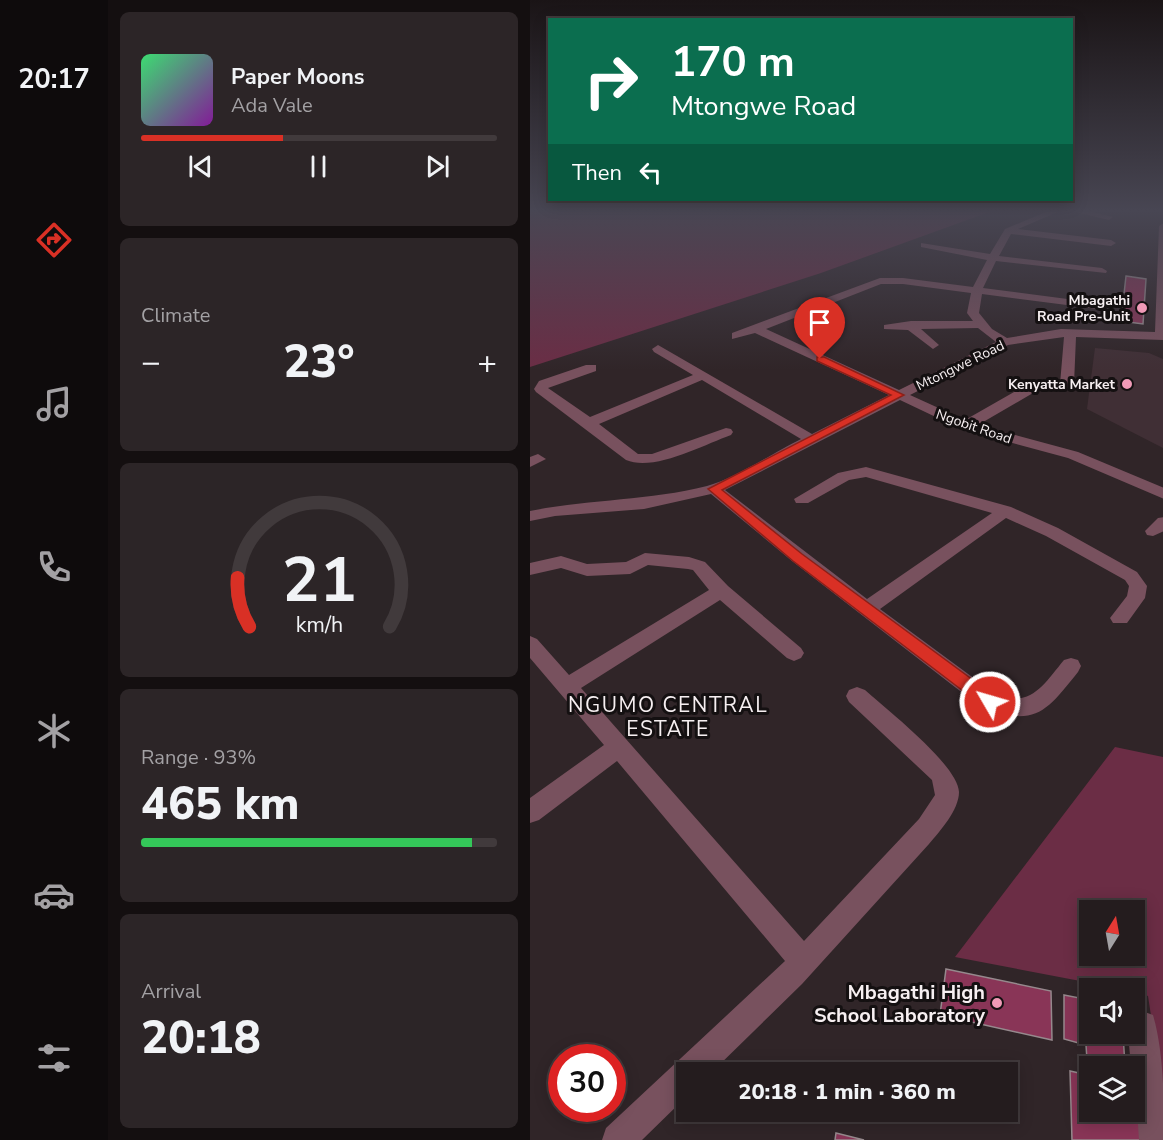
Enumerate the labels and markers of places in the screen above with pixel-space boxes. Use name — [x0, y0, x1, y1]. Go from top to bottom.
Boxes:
place label: Mbagathi Road Pre-Unit — [1037, 291, 1131, 326]
pin — [794, 297, 845, 359]
marker: Mbagathi Road Pre-Unit — [1135, 301, 1149, 315]
place label: Kenyatta Market — [1008, 375, 1116, 394]
marker: Kenyatta Market — [1120, 377, 1134, 391]
place label: Mbagathi High School Laboratory — [814, 979, 985, 1029]
marker: Mbagathi High School Laboratory — [990, 996, 1004, 1010]

